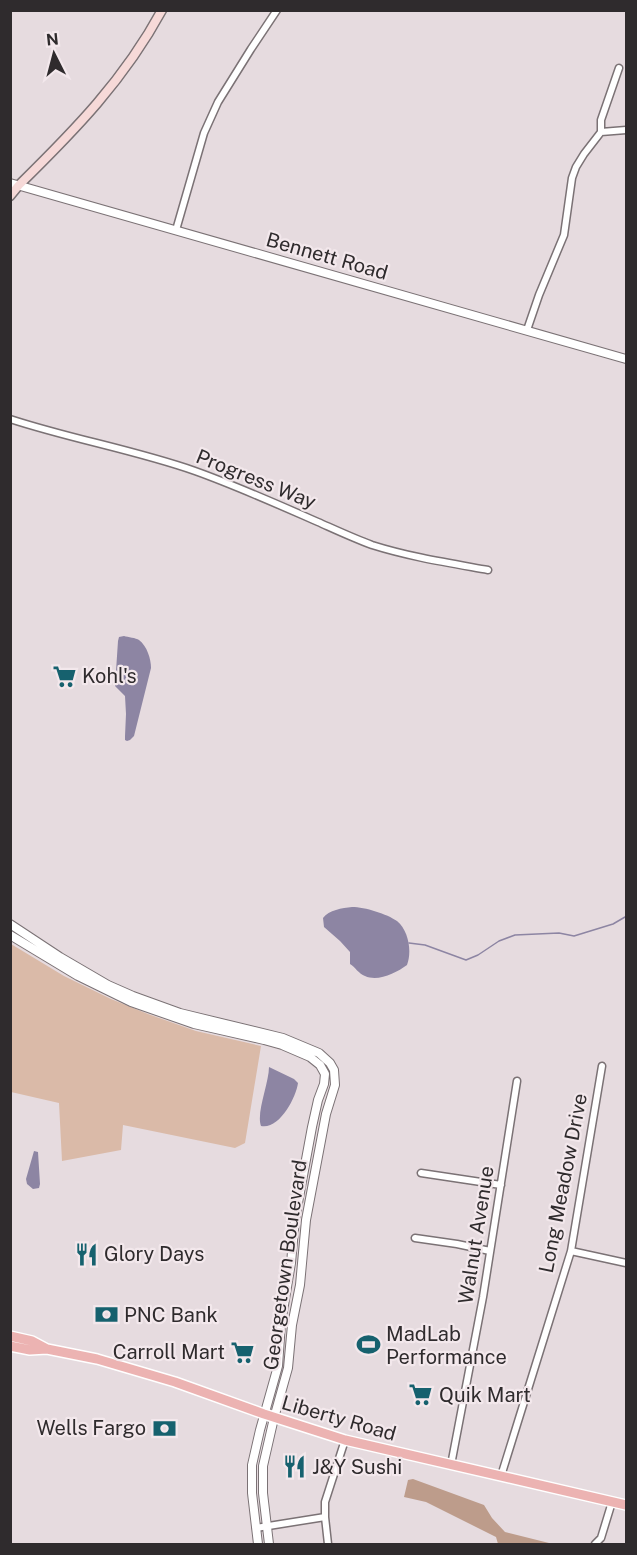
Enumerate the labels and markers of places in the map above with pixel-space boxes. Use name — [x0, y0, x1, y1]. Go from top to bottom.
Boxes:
supermarket icon: Kohl's — [51, 663, 77, 689]
place label: Kohl's — [82, 664, 137, 688]
restaurant icon: Glory Days — [73, 1241, 99, 1267]
place label: Glory Days — [104, 1242, 204, 1266]
bank icon: PNC Bank — [93, 1302, 119, 1328]
place label: PNC Bank — [124, 1303, 218, 1327]
place label: MadLab Performance — [386, 1322, 507, 1369]
sports icon: MadLab Performance — [355, 1332, 381, 1358]
supermarket icon: Carroll Mart — [230, 1339, 256, 1365]
place label: Carroll Mart — [113, 1340, 225, 1364]
supermarket icon: Quik Mart — [408, 1382, 434, 1408]
place label: Quik Mart — [439, 1383, 531, 1407]
bank icon: Wells Fargo — [151, 1415, 177, 1441]
place label: Wells Fargo — [36, 1416, 146, 1440]
restaurant icon: J&Y Sushi — [281, 1454, 307, 1480]
place label: J&Y Sushi — [312, 1455, 402, 1479]

